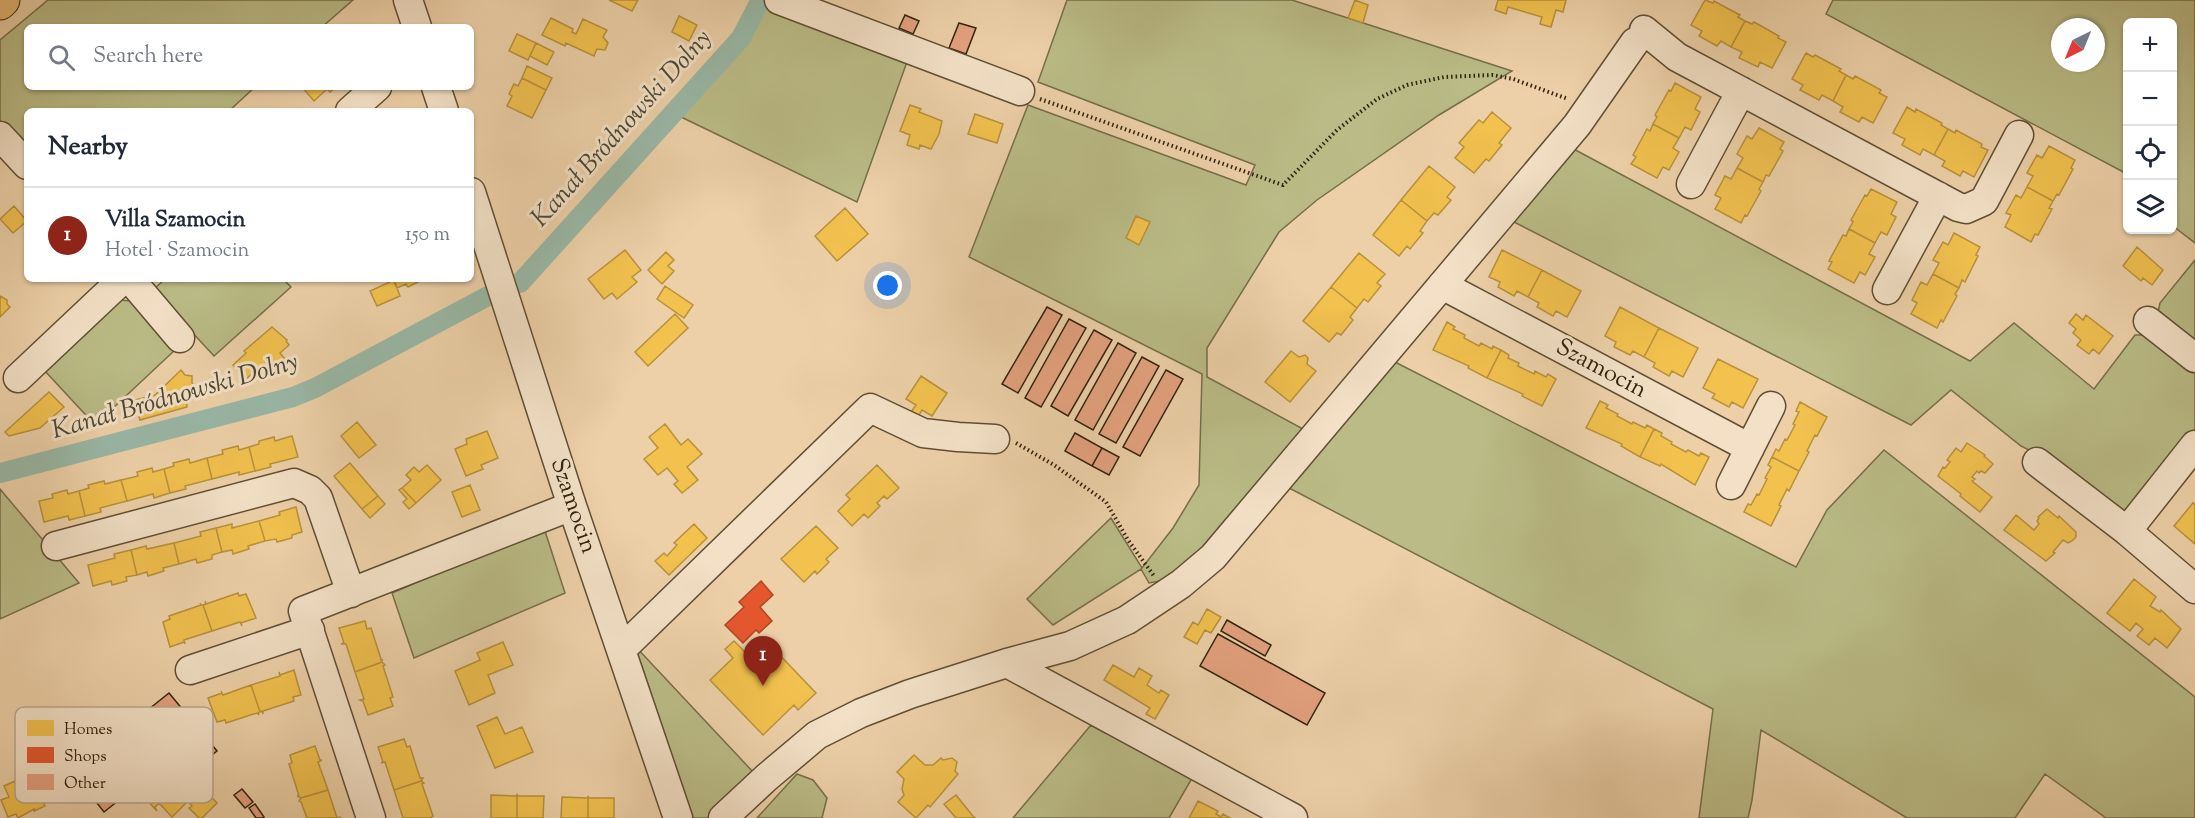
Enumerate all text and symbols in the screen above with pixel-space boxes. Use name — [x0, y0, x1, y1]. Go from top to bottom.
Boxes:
north arrow — [2051, 18, 2105, 72]
map controls — [2123, 18, 2177, 234]
button: + — [2123, 18, 2177, 72]
water label: Kanał Bródnowski Dolny — [523, 22, 721, 236]
search box — [24, 24, 474, 90]
icon: search — [45, 41, 78, 74]
text: Search here — [93, 41, 203, 73]
button: − — [2123, 72, 2177, 126]
button: locate — [2123, 126, 2177, 180]
text: Nearby — [48, 129, 128, 166]
button: layers — [2123, 180, 2177, 234]
text: Villa Szamocin — [105, 205, 246, 237]
text: 1 — [64, 221, 71, 250]
text: 150 m — [405, 221, 450, 250]
text: Hotel · Szamocin — [105, 237, 249, 266]
your location — [873, 271, 902, 300]
street label: Szamocin — [1549, 331, 1653, 407]
water label: Kanał Bródnowski Dolny — [47, 344, 303, 450]
street label: Szamocin — [541, 454, 605, 558]
pin: 1 — [744, 636, 783, 686]
legend — [15, 707, 213, 803]
text: Homes — [64, 719, 112, 742]
text: Shops — [64, 746, 107, 769]
text: Other — [64, 773, 106, 796]

